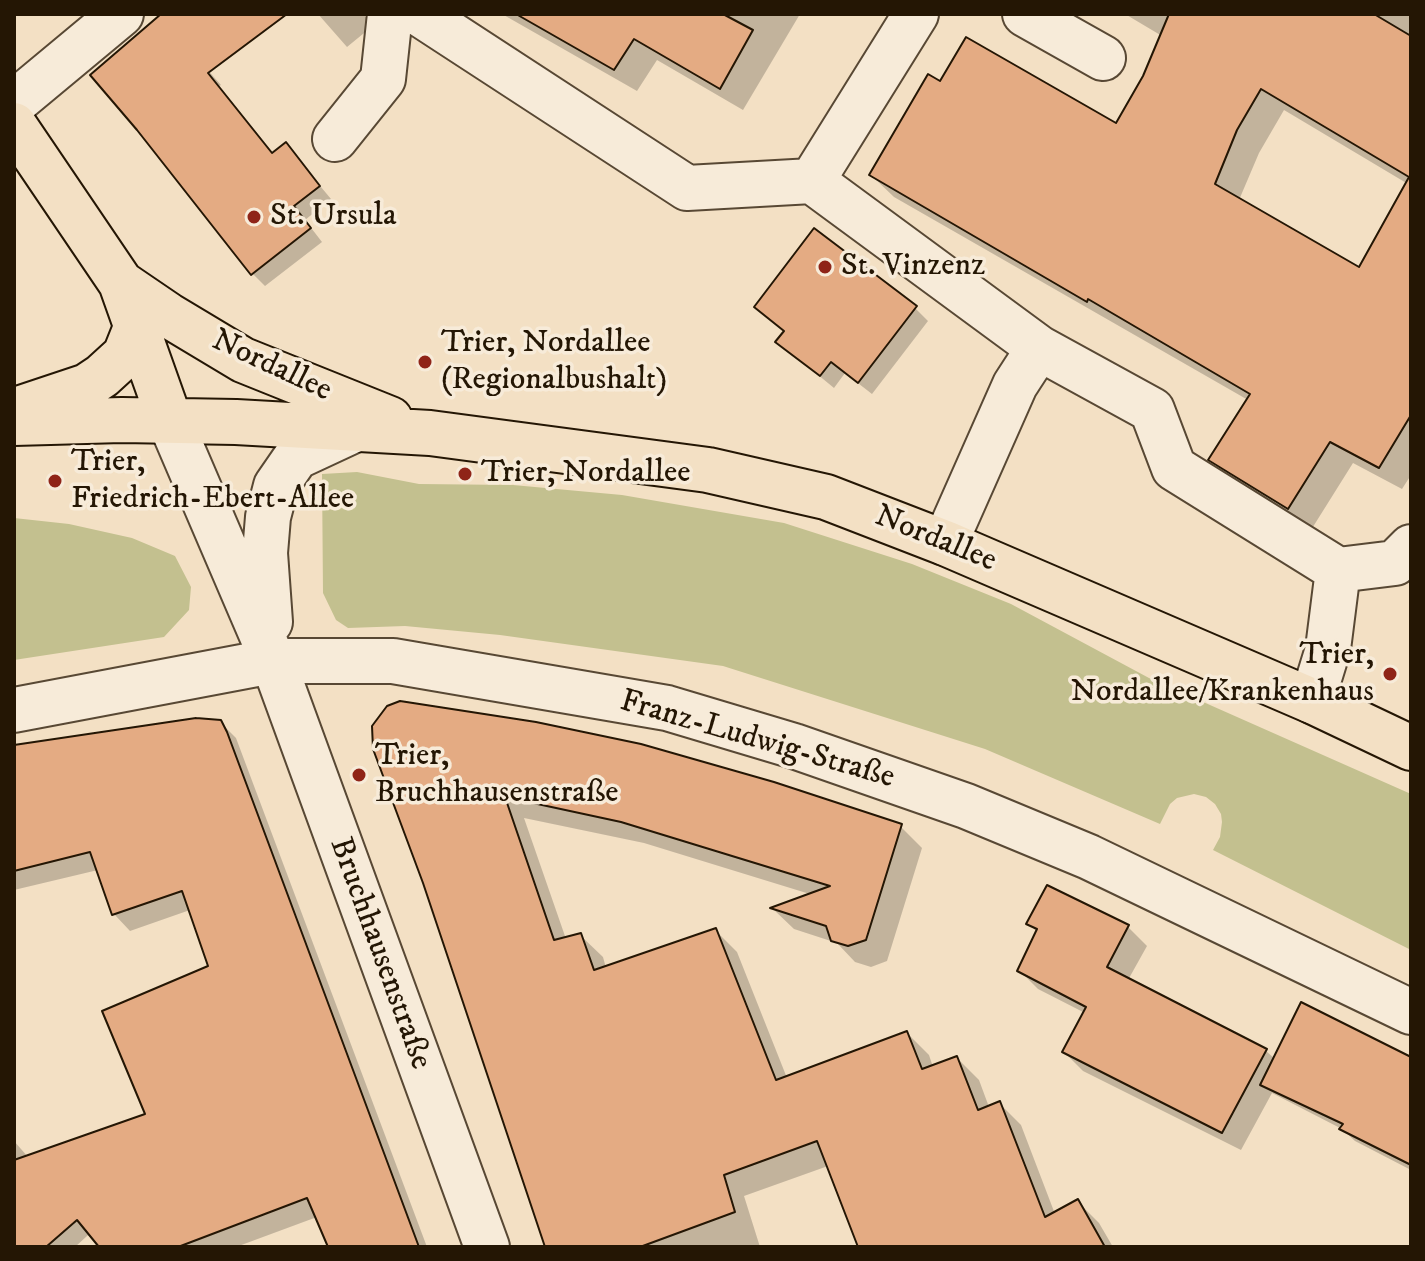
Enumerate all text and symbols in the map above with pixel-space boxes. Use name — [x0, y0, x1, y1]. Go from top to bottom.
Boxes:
place label: St. Ursula — [270, 198, 397, 236]
marker: St. Ursula — [245, 208, 263, 226]
place label: St. Vinzenz — [841, 248, 985, 286]
marker: St. Vinzenz — [816, 258, 834, 276]
street label: Nordallee — [205, 323, 337, 411]
place label: Trier, Nordallee (Regionalbushalt) — [441, 325, 667, 400]
marker: Trier, Nordallee (Regionalbushalt) — [416, 353, 434, 371]
place label: Trier, Friedrich-Ebert-Allee — [71, 444, 354, 519]
place label: Trier, Nordallee — [481, 455, 690, 493]
marker: Trier, Nordallee — [456, 465, 474, 483]
marker: Trier, Friedrich-Ebert-Allee — [46, 472, 64, 490]
street label: Nordallee — [868, 498, 1002, 582]
place label: Trier, Nordallee/Krankenhaus — [1070, 637, 1374, 712]
marker: Trier, Nordallee/Krankenhaus — [1381, 665, 1399, 683]
street label: Franz-Ludwig-Straße — [615, 683, 899, 799]
place label: Trier, Bruchhausenstraße — [375, 738, 619, 813]
marker: Trier, Bruchhausenstraße — [350, 766, 368, 784]
street label: Bruchhausenstraße — [319, 833, 439, 1075]

